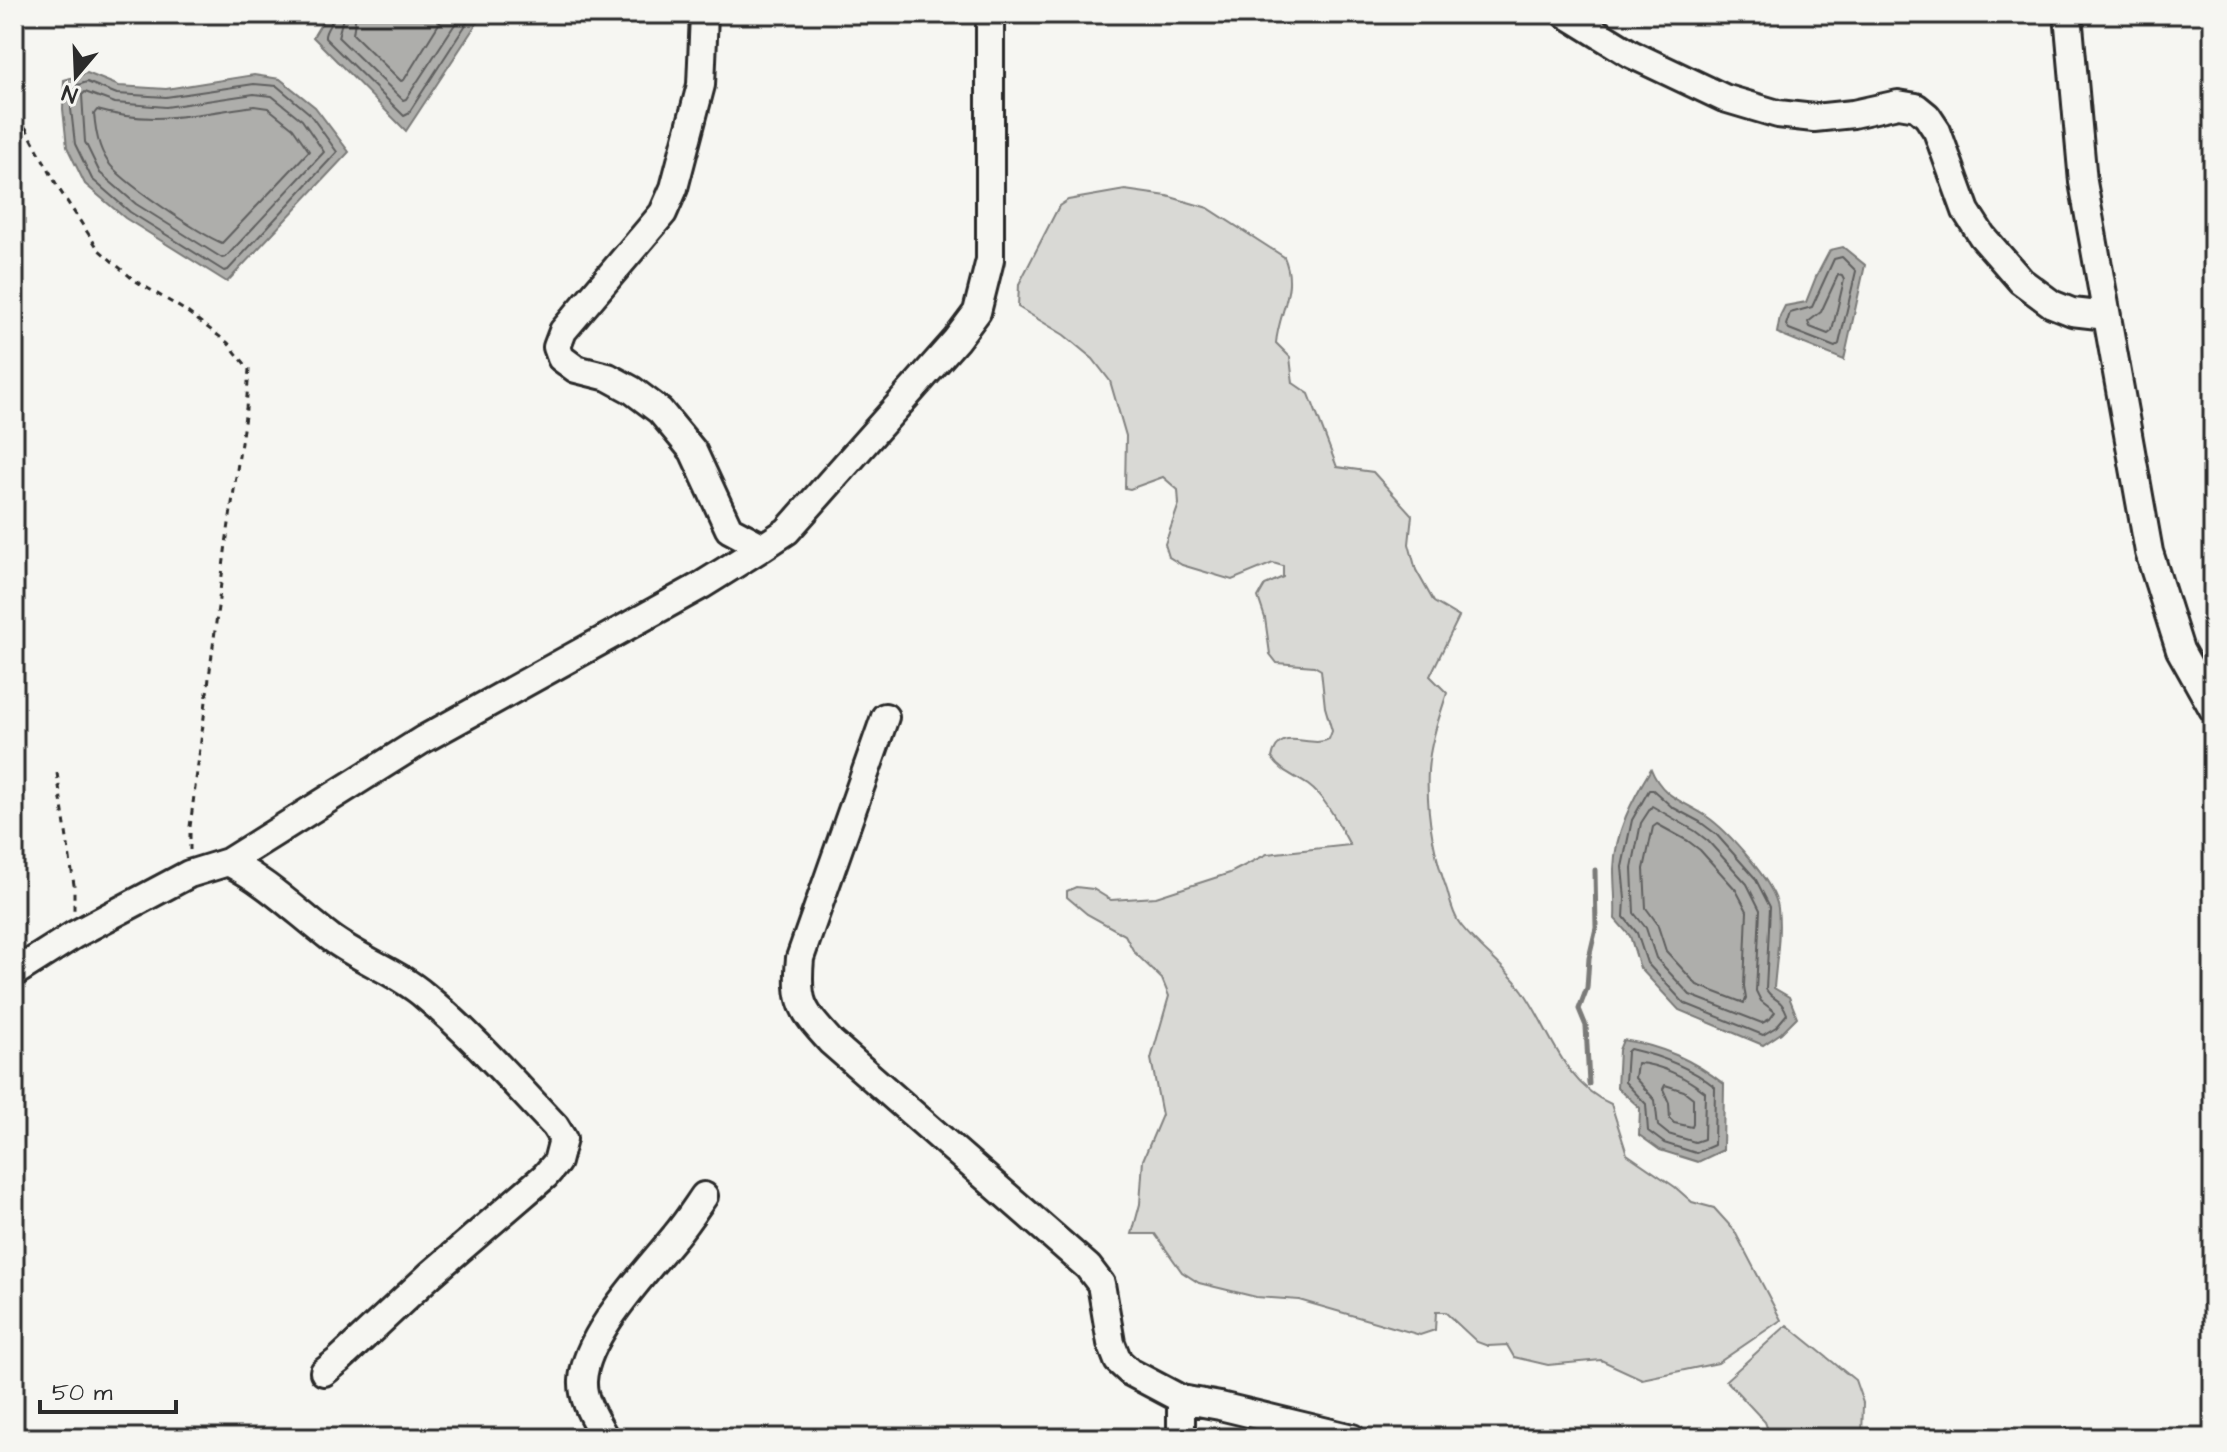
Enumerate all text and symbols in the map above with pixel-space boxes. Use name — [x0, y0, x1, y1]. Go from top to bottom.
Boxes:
north arrow — [36, 36, 116, 116]
text: N — [58, 77, 82, 110]
scale bar — [40, 1364, 176, 1414]
text: 50 m — [52, 1376, 113, 1410]

